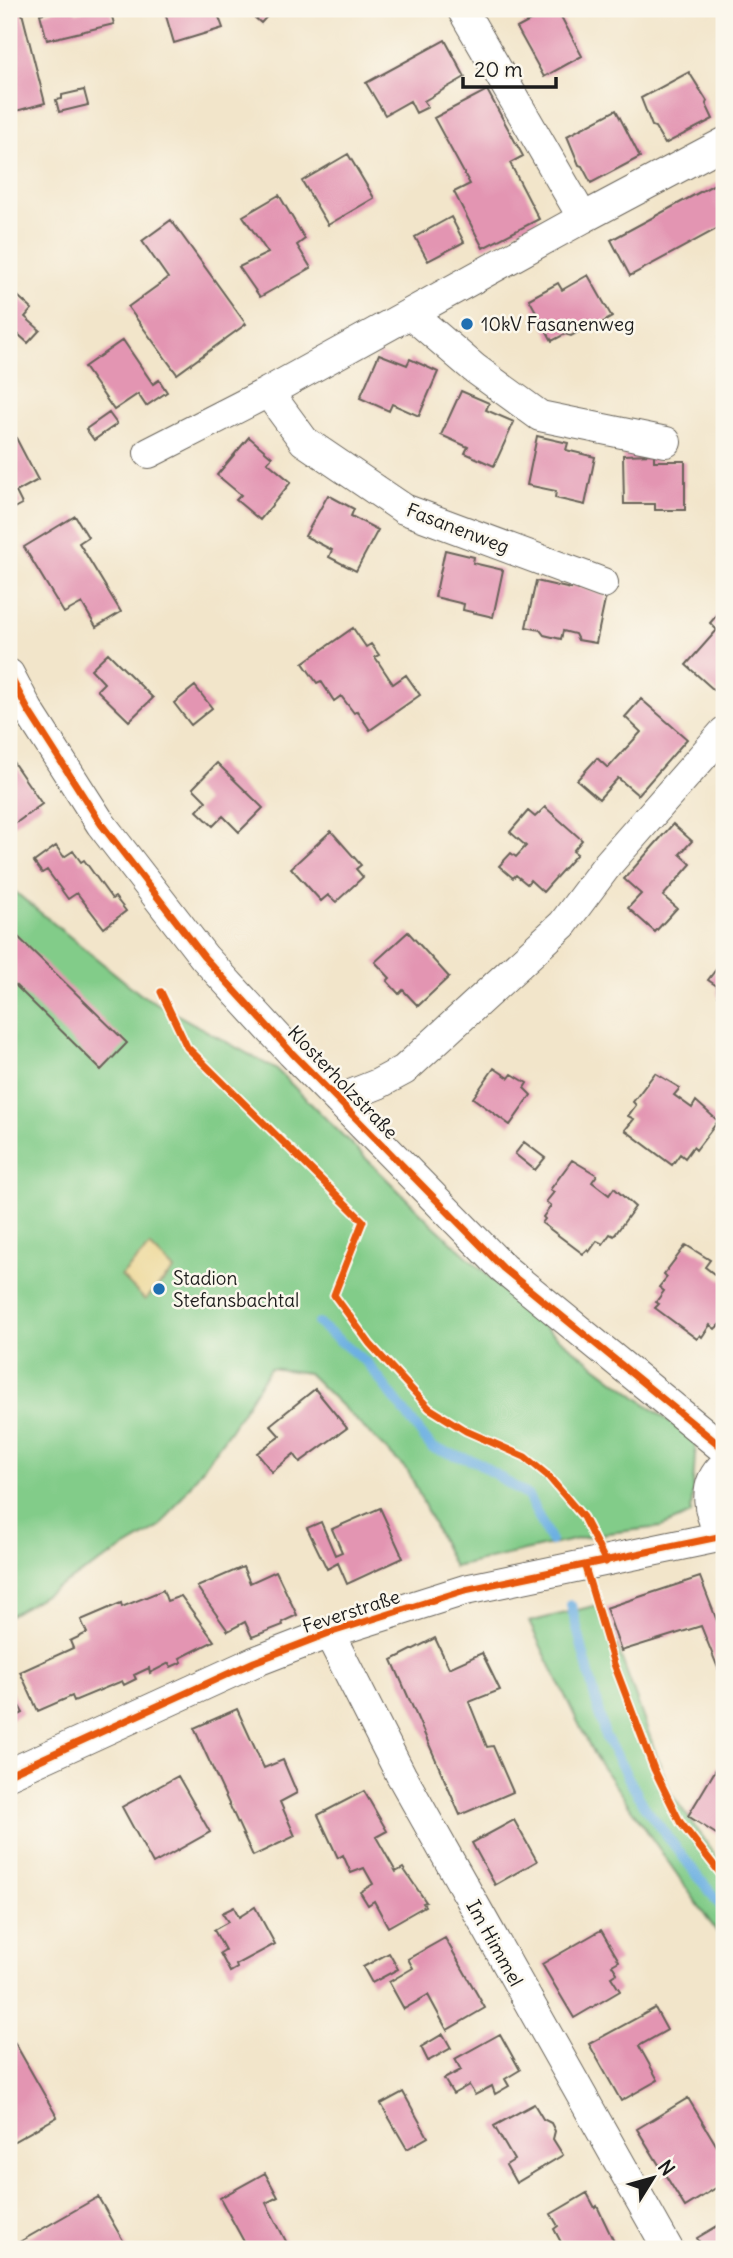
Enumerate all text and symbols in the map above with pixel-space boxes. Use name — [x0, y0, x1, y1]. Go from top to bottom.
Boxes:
scale bar — [463, 46, 556, 90]
text: 20 m — [474, 56, 523, 83]
place label: 10kV Fasanenweg — [481, 312, 635, 336]
marker: 10kV Fasanenweg — [459, 316, 475, 332]
street label: Fasanenweg — [403, 497, 513, 559]
street label: Klosterholzstraße — [283, 1020, 403, 1144]
place label: Stadion Stefansbachtal — [173, 1266, 299, 1312]
marker: Stadion Stefansbachtal — [151, 1281, 167, 1297]
street label: Feverstraße — [299, 1584, 403, 1638]
street label: Im Himmel — [461, 1896, 529, 1990]
north arrow — [618, 2142, 688, 2212]
text: N — [653, 2155, 680, 2180]

